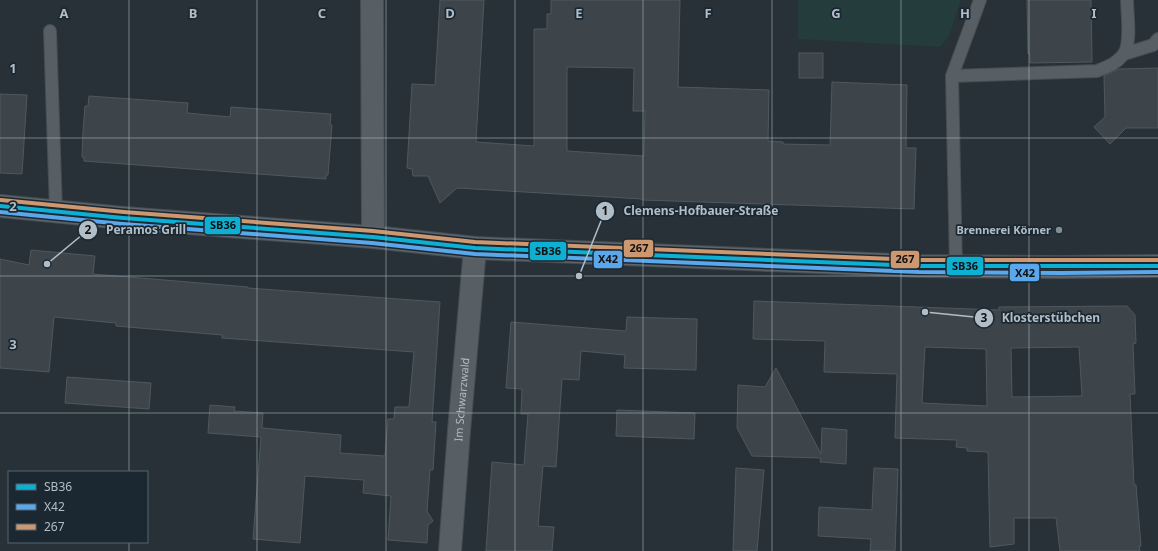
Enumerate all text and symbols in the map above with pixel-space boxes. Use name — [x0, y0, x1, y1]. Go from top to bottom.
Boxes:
text: A — [60, 4, 69, 22]
text: B — [189, 4, 197, 22]
text: C — [318, 4, 326, 22]
text: D — [445, 4, 455, 22]
text: E — [575, 4, 583, 22]
text: F — [704, 4, 712, 22]
text: G — [831, 4, 841, 22]
text: H — [960, 4, 970, 22]
text: I — [1091, 4, 1097, 22]
text: 1 — [9, 59, 17, 77]
text: 2 — [9, 197, 17, 215]
callout: Clemens-Hofbauer-Straße — [595, 199, 786, 223]
text: 1 — [602, 202, 608, 219]
text: Clemens-Hofbauer-Straße — [624, 202, 778, 219]
line badge: SB36 — [204, 216, 241, 235]
text: SB36 — [210, 217, 236, 232]
callout: Peramos Grill — [78, 218, 194, 242]
text: 2 — [85, 221, 92, 238]
text: Peramos Grill — [106, 221, 186, 238]
place label: Brennerei Körner — [956, 222, 1051, 237]
marker: Brennerei Körner — [1054, 225, 1064, 235]
line badge: 267 — [623, 239, 654, 258]
text: 267 — [630, 240, 648, 255]
line badge: SB36 — [529, 241, 567, 261]
text: SB36 — [535, 243, 561, 258]
line badge: X42 — [593, 250, 623, 269]
line badge: 267 — [890, 250, 920, 269]
text: X42 — [598, 251, 618, 266]
text: 267 — [896, 251, 914, 266]
line badge: SB36 — [946, 256, 984, 276]
text: SB36 — [952, 258, 978, 273]
line badge: X42 — [1009, 263, 1040, 282]
text: X42 — [1015, 265, 1035, 280]
callout: Klosterstübchen — [974, 306, 1109, 330]
text: 3 — [981, 309, 988, 326]
text: Klosterstübchen — [1002, 309, 1100, 326]
text: 3 — [9, 335, 17, 353]
street label: Im Schwarzwald — [450, 357, 472, 442]
legend — [8, 471, 148, 543]
text: SB36 — [44, 478, 72, 495]
text: X42 — [44, 498, 65, 515]
text: 267 — [44, 518, 65, 535]

